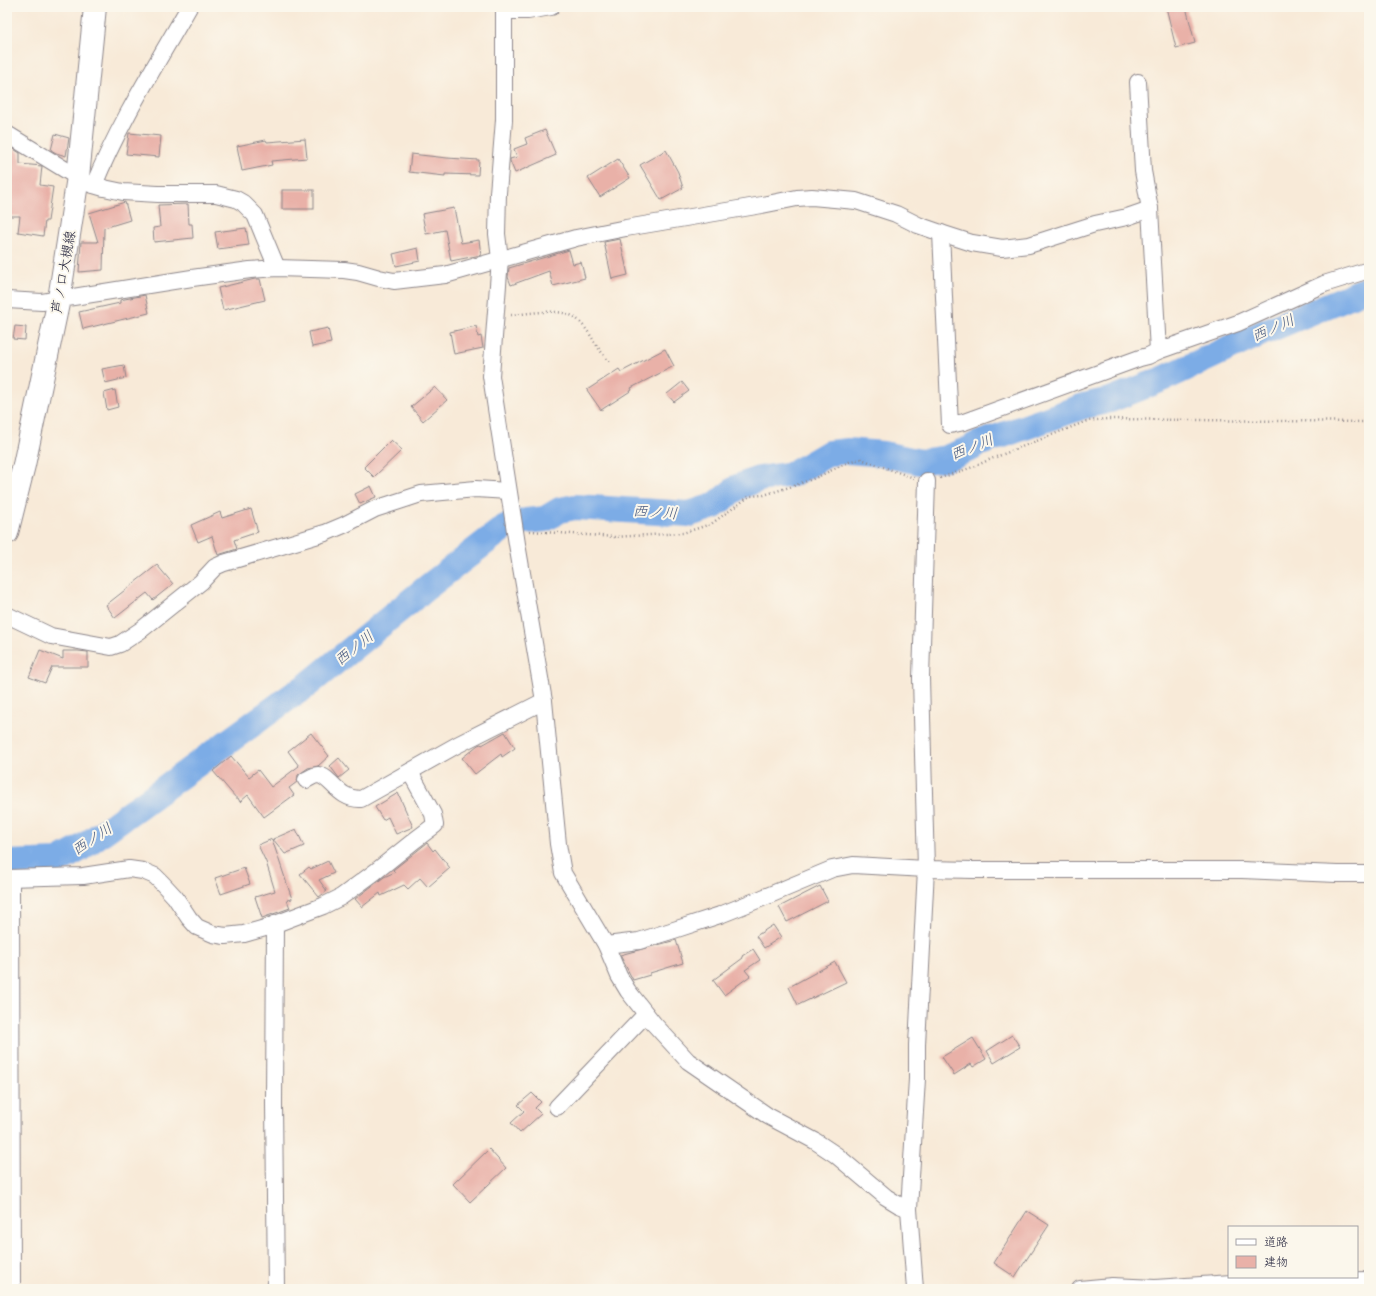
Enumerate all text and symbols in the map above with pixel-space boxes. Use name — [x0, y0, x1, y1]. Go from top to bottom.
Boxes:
street label: 芦ノ口大槻線 — [47, 229, 82, 315]
water label: 西ノ川 — [1248, 310, 1298, 348]
water label: 西ノ川 — [947, 429, 997, 467]
water label: 西ノ川 — [632, 500, 678, 526]
water label: 西ノ川 — [330, 626, 379, 671]
water label: 西ノ川 — [68, 818, 117, 862]
legend — [1228, 1226, 1358, 1278]
text: 道路 — [1264, 1234, 1288, 1252]
text: 建物 — [1264, 1254, 1288, 1272]

